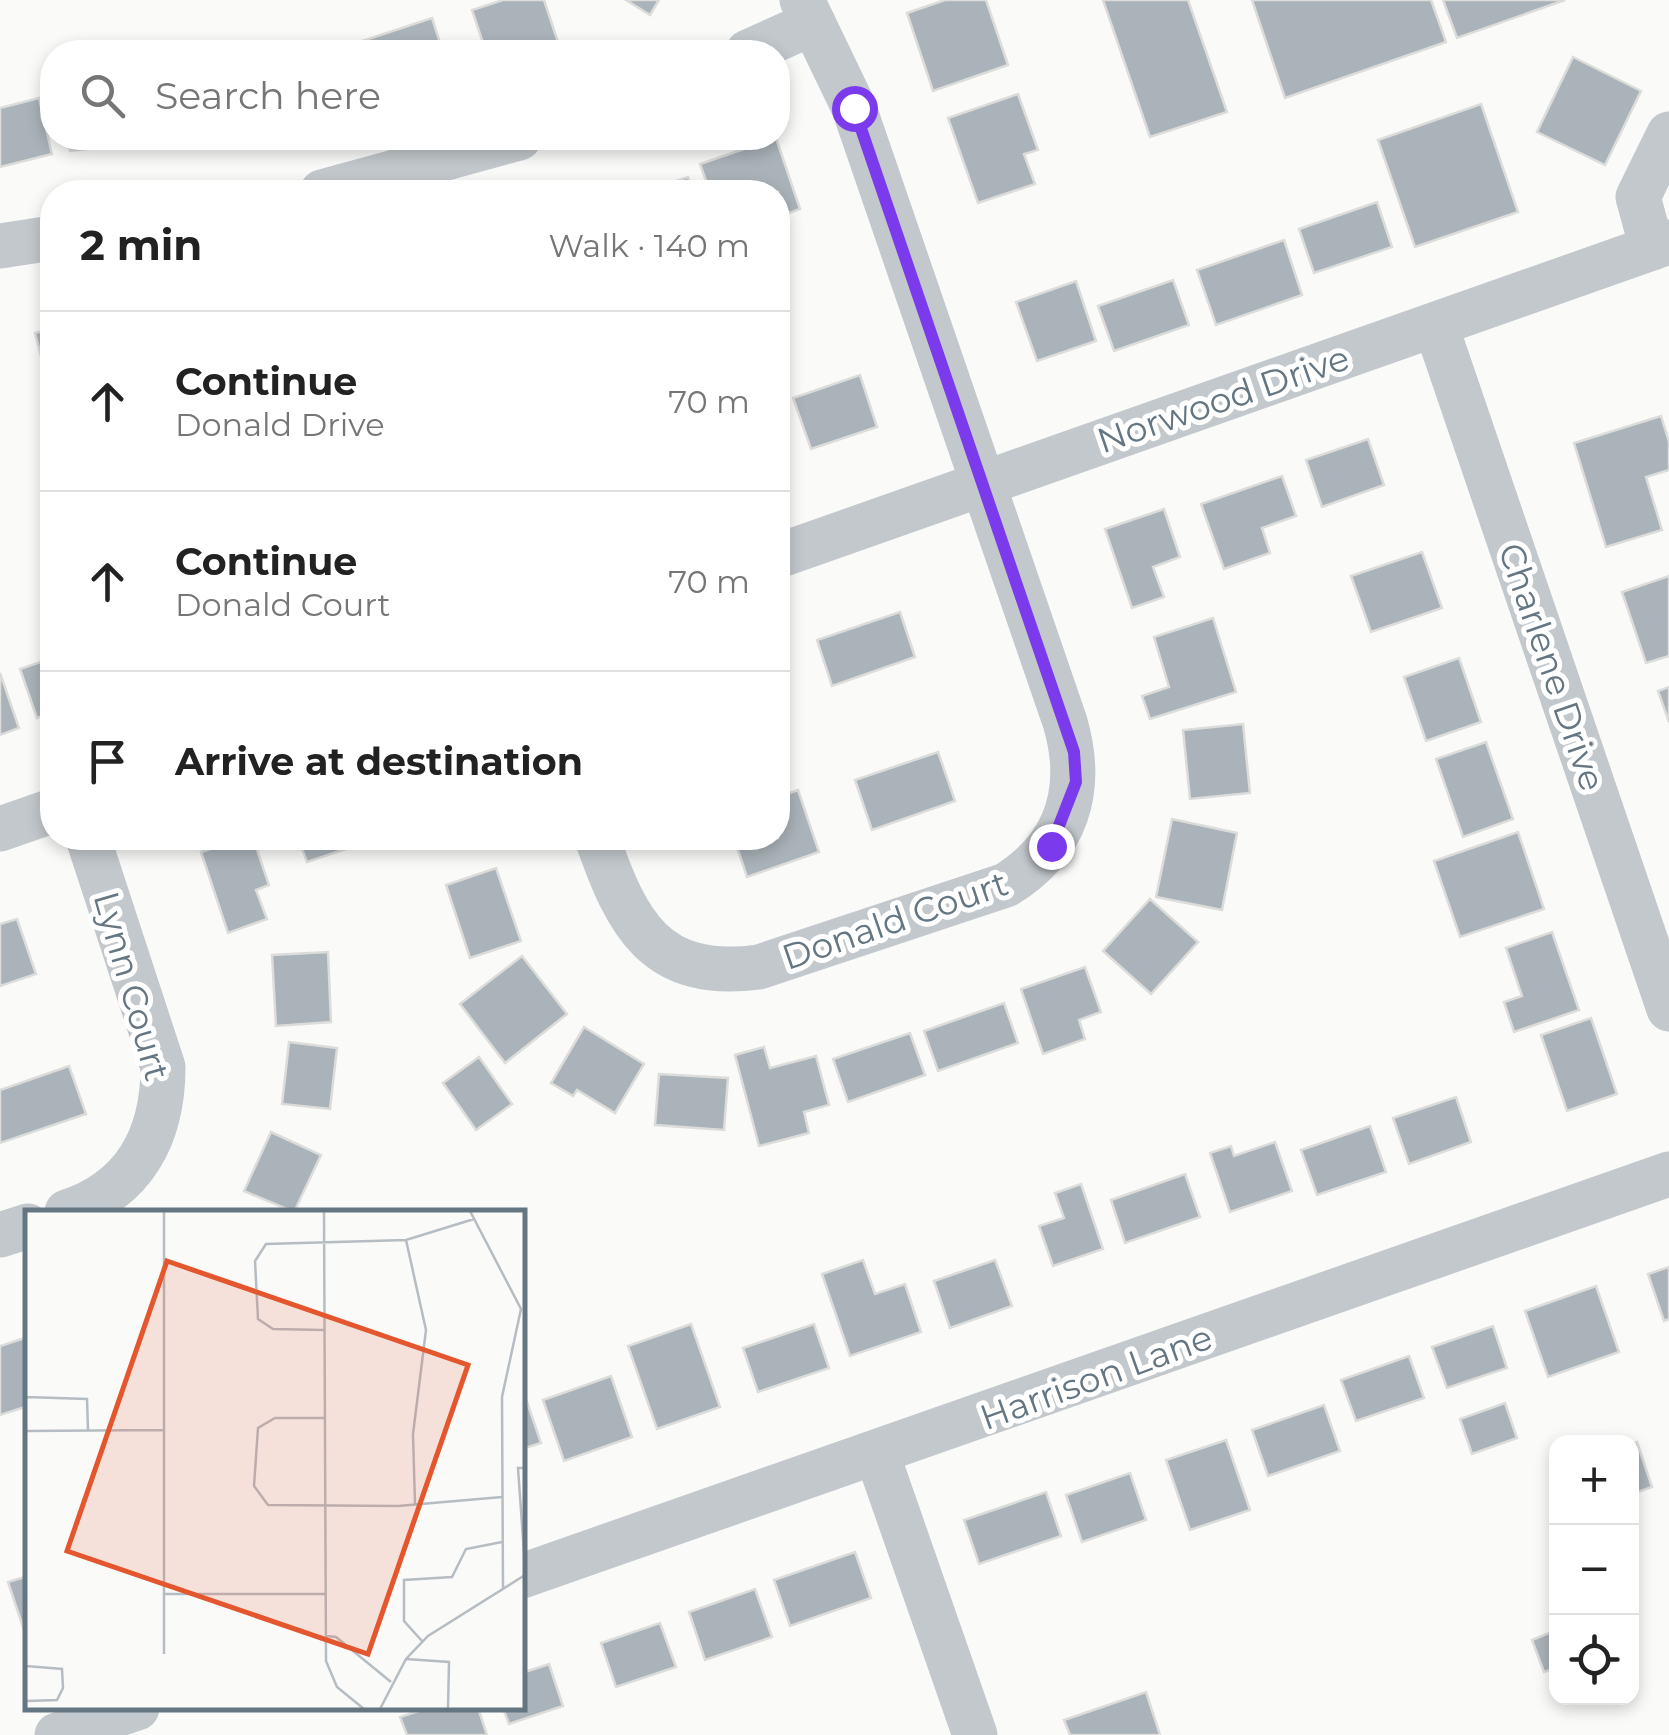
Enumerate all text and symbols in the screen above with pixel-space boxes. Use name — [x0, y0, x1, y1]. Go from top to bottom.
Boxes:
search box — [40, 40, 790, 150]
icon: search — [75, 68, 130, 123]
text: Search here — [155, 72, 381, 119]
route start — [832, 86, 878, 132]
text: 2 min — [80, 219, 202, 271]
text: Walk · 140 m — [549, 226, 750, 265]
street label: Norwood Drive — [1091, 336, 1355, 462]
text: Continue — [175, 358, 357, 405]
icon: ahead — [80, 374, 135, 429]
text: 70 m — [668, 382, 750, 421]
text: Donald Drive — [175, 405, 385, 444]
text: Continue — [175, 538, 357, 585]
street label: Charlene Drive — [1489, 538, 1615, 796]
icon: ahead — [80, 554, 135, 609]
text: 70 m — [668, 562, 750, 601]
text: Donald Court — [175, 585, 391, 624]
icon: arrive — [80, 734, 135, 789]
text: Arrive at destination — [175, 738, 583, 785]
route end — [1029, 824, 1075, 870]
street label: Donald Court — [777, 861, 1013, 979]
street label: Lynn Court — [85, 887, 179, 1085]
inset map — [25, 1210, 525, 1710]
street label: Harrison Lane — [974, 1315, 1218, 1439]
map controls — [1549, 1435, 1639, 1705]
button: + — [1549, 1435, 1639, 1525]
button: − — [1549, 1525, 1639, 1615]
button: locate — [1549, 1615, 1639, 1705]

